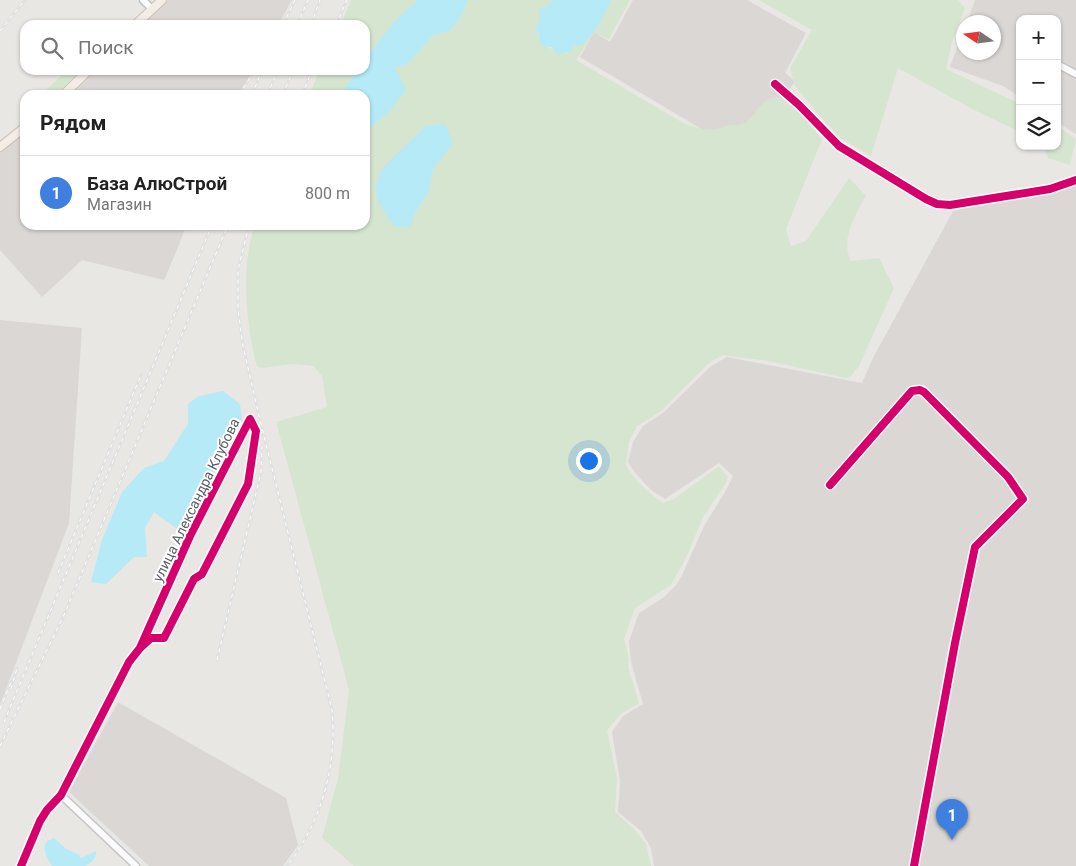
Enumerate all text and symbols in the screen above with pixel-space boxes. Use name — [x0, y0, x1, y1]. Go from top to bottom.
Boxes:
north arrow — [956, 15, 1001, 60]
map controls — [1016, 15, 1061, 150]
button: + — [1016, 15, 1061, 60]
search box — [20, 20, 370, 75]
icon: search — [38, 34, 66, 62]
text: Поиск — [78, 36, 134, 59]
button: − — [1016, 60, 1061, 105]
button: layers — [1016, 105, 1061, 150]
text: Рядом — [40, 111, 106, 135]
text: База АлюСтрой — [87, 172, 227, 195]
text: 1 — [51, 184, 61, 203]
text: 800 m — [305, 184, 350, 203]
text: Магазин — [87, 195, 152, 214]
street label: улица Александра Клубова — [149, 416, 243, 584]
your location — [576, 448, 602, 474]
pin: 1 — [936, 799, 968, 840]

